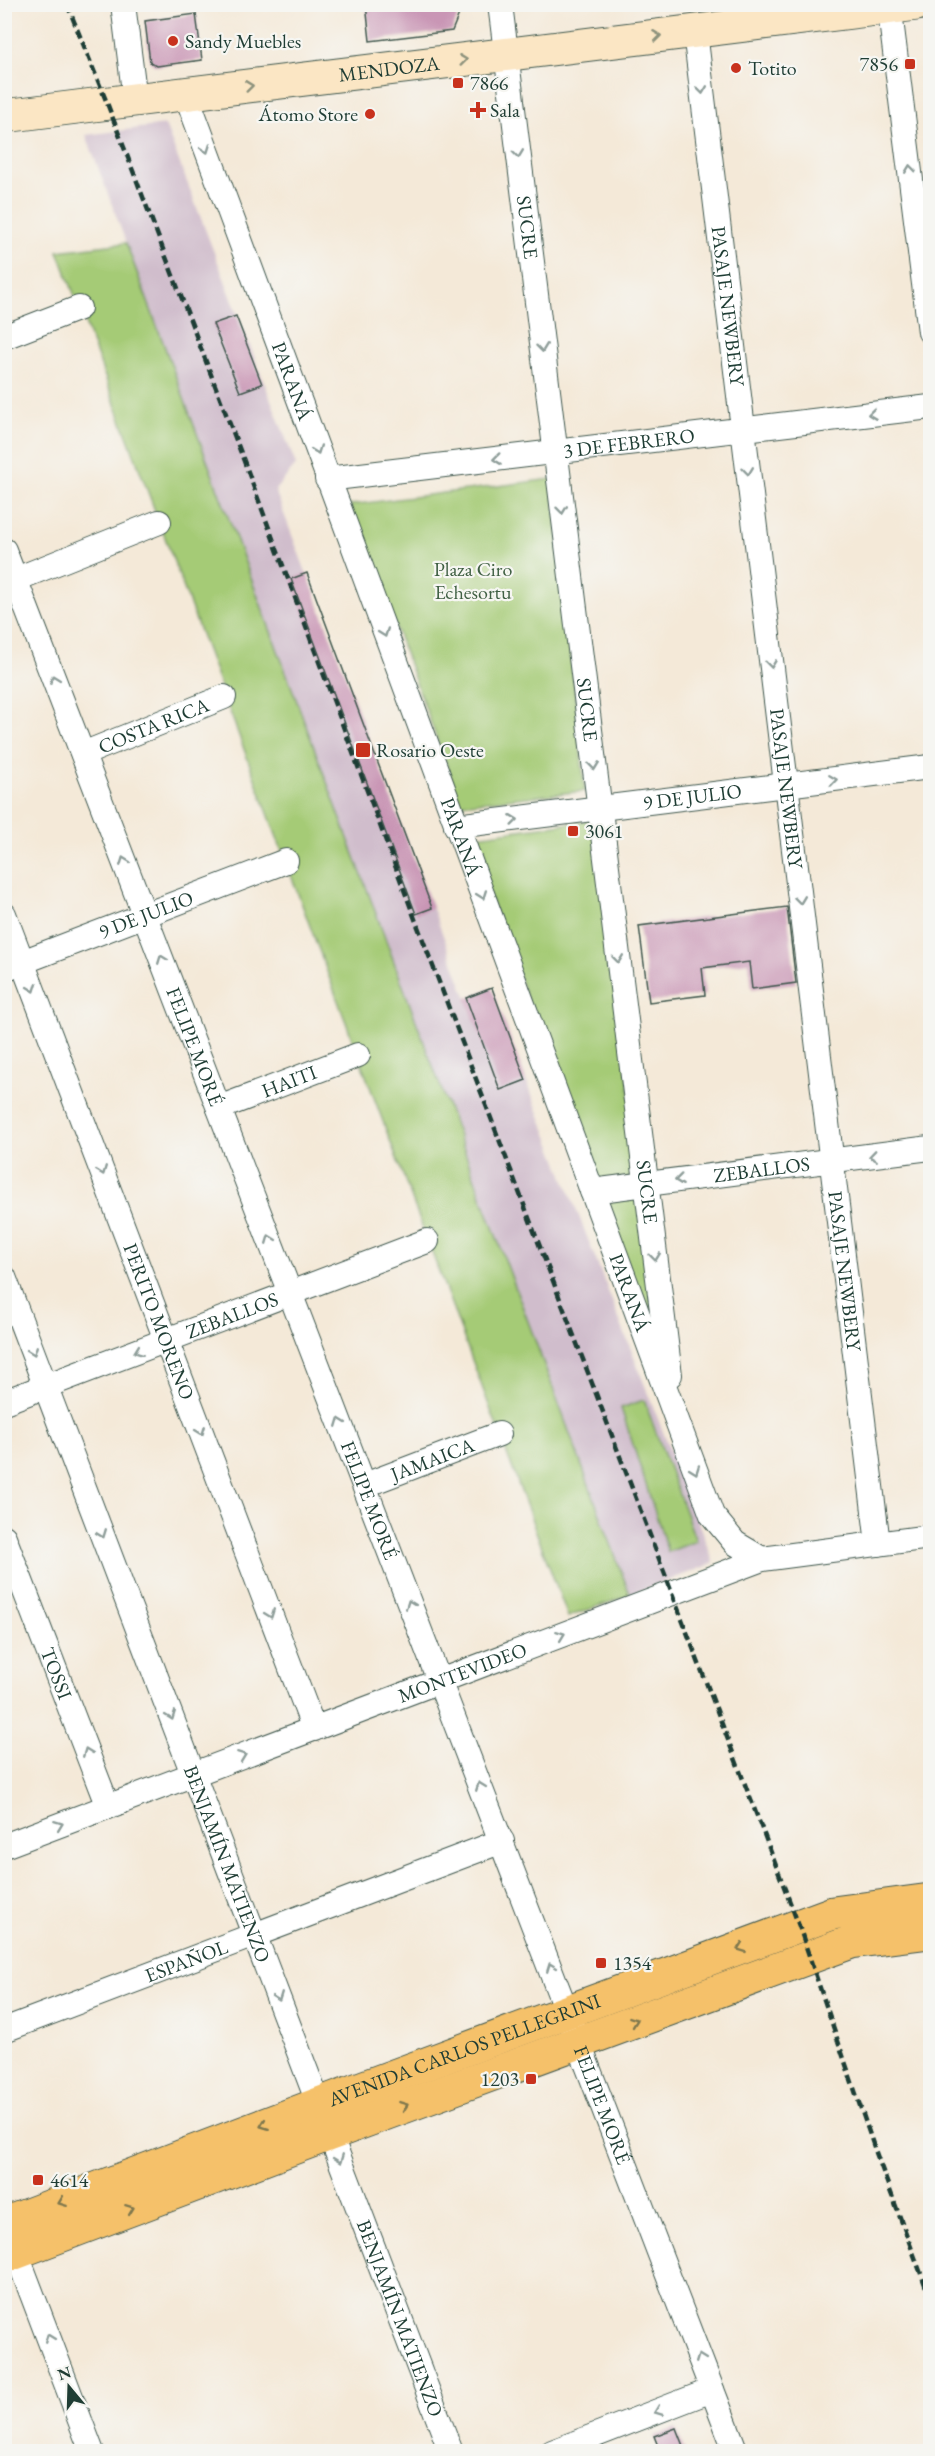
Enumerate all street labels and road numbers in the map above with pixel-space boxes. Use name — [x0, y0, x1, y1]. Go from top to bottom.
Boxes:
street label: MENDOZA — [337, 50, 441, 88]
street label: SUCRE — [511, 194, 545, 261]
street label: PASAJE NEWBERY — [706, 224, 751, 389]
street label: PARANÁ — [266, 338, 319, 424]
street label: 3 DE FEBRERO — [562, 422, 696, 464]
street label: SUCRE — [571, 676, 604, 743]
street label: COSTA RICA — [94, 691, 213, 760]
street label: PASAJE NEWBERY — [764, 707, 809, 871]
street label: 9 DE JULIO — [641, 778, 743, 816]
street label: PARANÁ — [435, 794, 487, 880]
street label: 9 DE JULIO — [95, 885, 197, 945]
street label: FELIPE MORÉ — [160, 983, 230, 1110]
street label: HAITI — [258, 1059, 321, 1104]
street label: ZEBALLOS — [712, 1150, 811, 1188]
street label: SUCRE — [630, 1159, 664, 1225]
street label: PASAJE NEWBERY — [822, 1189, 868, 1354]
street label: PERITO MORENO — [117, 1239, 201, 1404]
street label: PARANÁ — [603, 1250, 656, 1335]
street label: ZEBALLOS — [182, 1286, 282, 1345]
street label: JAMAICA — [385, 1432, 478, 1488]
street label: FELIPE MORÉ — [335, 1437, 404, 1563]
street label: MONTEVIDEO — [394, 1636, 530, 1709]
street label: TOSSI — [35, 1644, 78, 1703]
street label: BENJAMÍN MATIENZO — [178, 1762, 277, 1966]
street label: ESPAÑOL — [141, 1933, 232, 1988]
street label: AVENIDA CARLOS PELLEGRINI — [323, 1987, 604, 2113]
street label: FELIPE MORÉ — [568, 2042, 637, 2168]
street label: BENJAMÍN MATIENZO — [351, 2216, 449, 2420]

